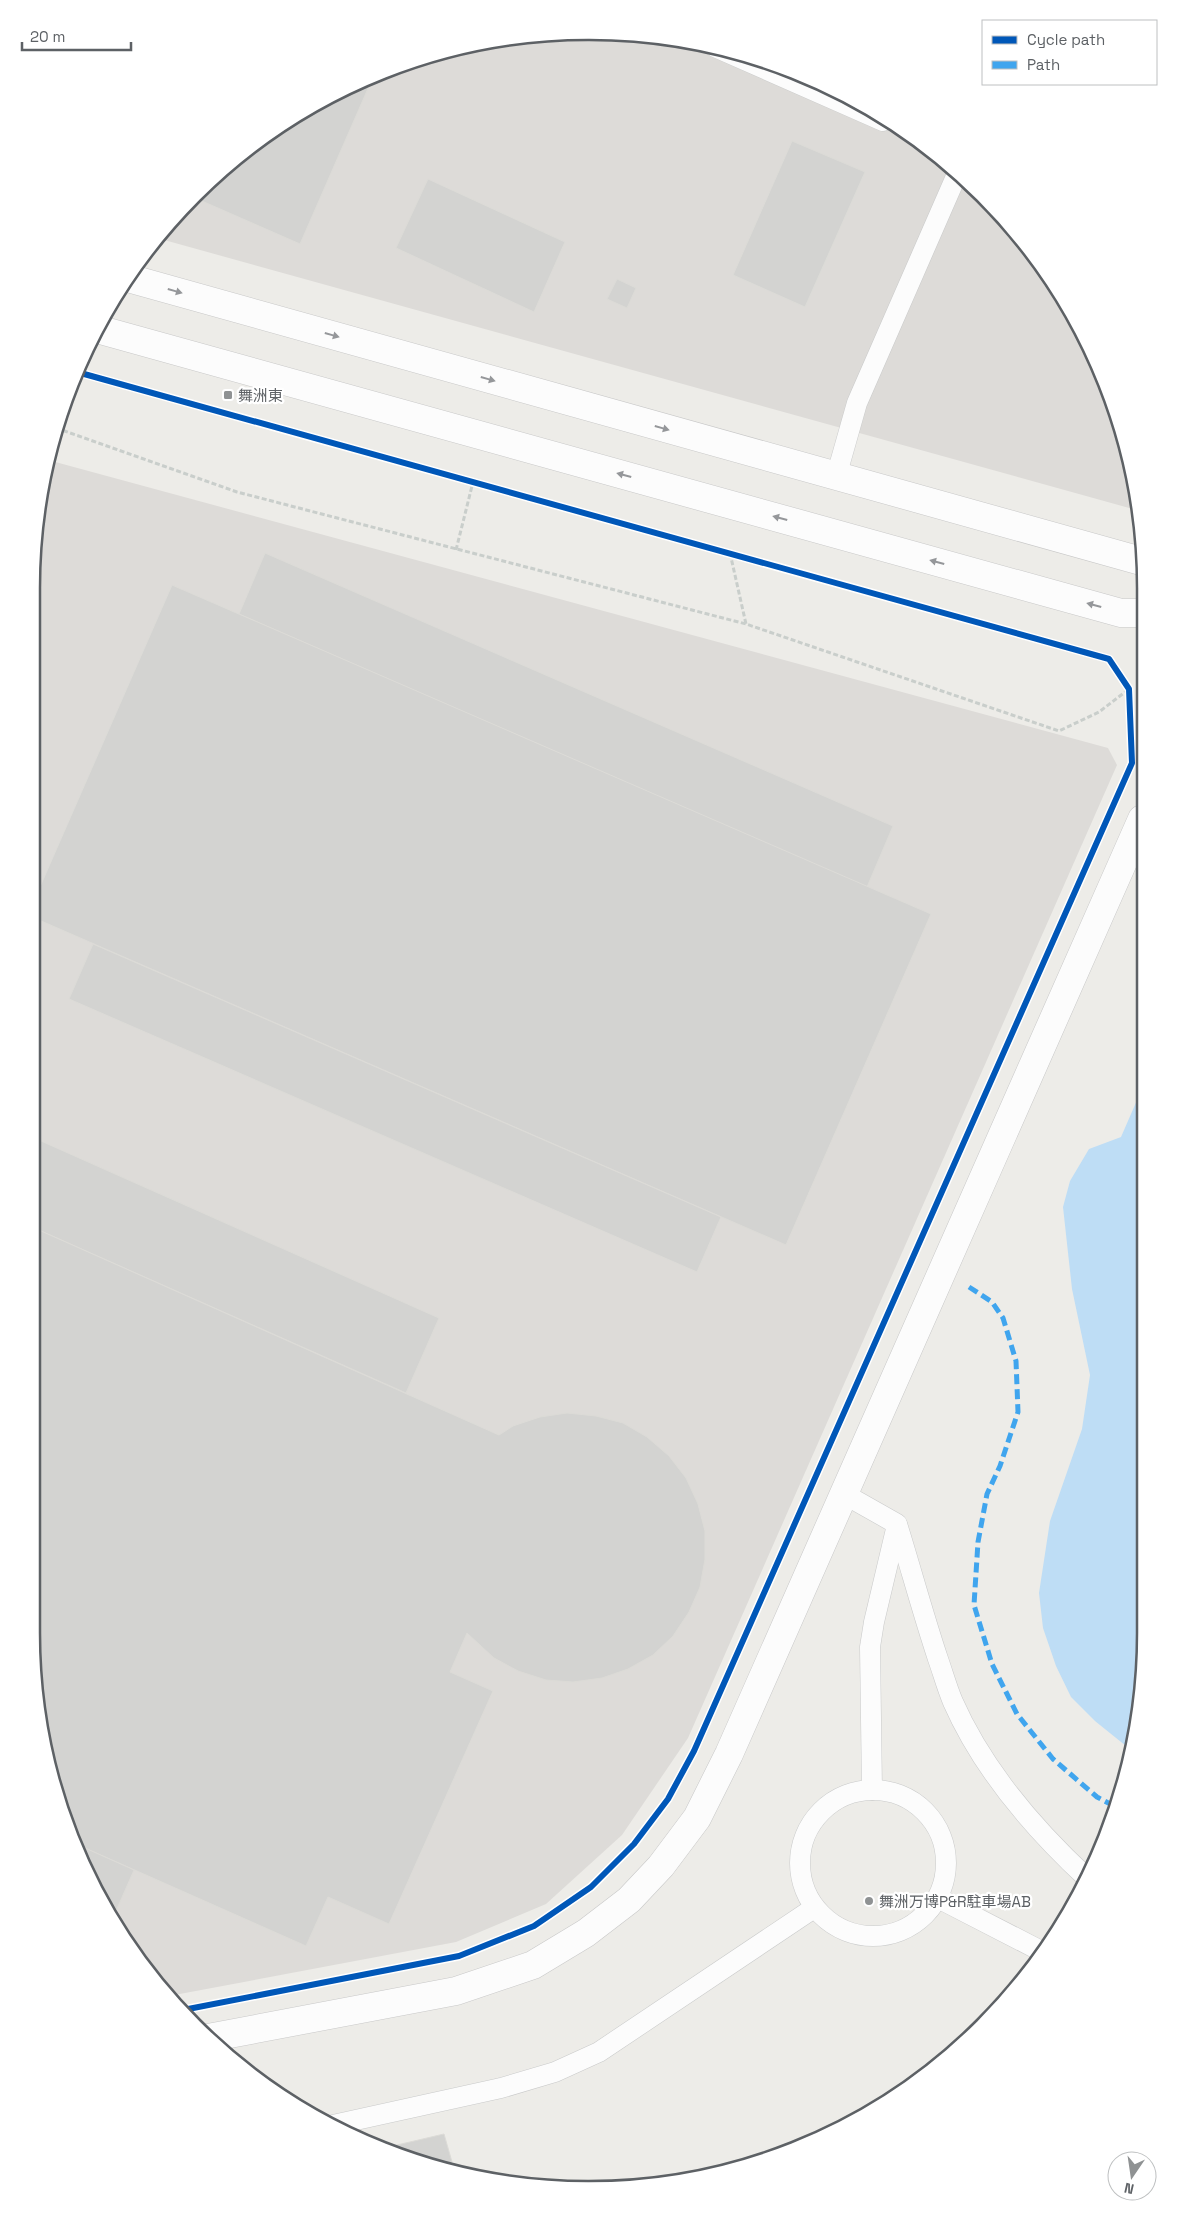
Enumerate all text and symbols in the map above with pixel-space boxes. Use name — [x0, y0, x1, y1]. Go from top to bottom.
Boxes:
scale bar — [22, 20, 131, 52]
legend — [982, 20, 1157, 85]
text: 20 m — [30, 27, 65, 46]
text: Cycle path — [1027, 30, 1105, 49]
text: Path — [1027, 55, 1060, 74]
one-way arrow — [168, 288, 183, 296]
one-way arrow — [324, 332, 339, 340]
one-way arrow — [481, 376, 496, 384]
place label: 舞洲東 — [238, 386, 283, 405]
marker: 舞洲東 — [222, 389, 234, 401]
one-way arrow — [654, 424, 669, 432]
one-way arrow — [616, 471, 631, 479]
one-way arrow — [773, 514, 788, 522]
one-way arrow — [929, 557, 944, 565]
one-way arrow — [1086, 601, 1101, 609]
place label: 舞洲万博P&R駐車場AB — [879, 1892, 1031, 1911]
marker: 舞洲万博P&R駐車場AB — [863, 1895, 875, 1907]
north arrow — [1107, 2151, 1157, 2201]
text: N — [1122, 2179, 1136, 2198]

